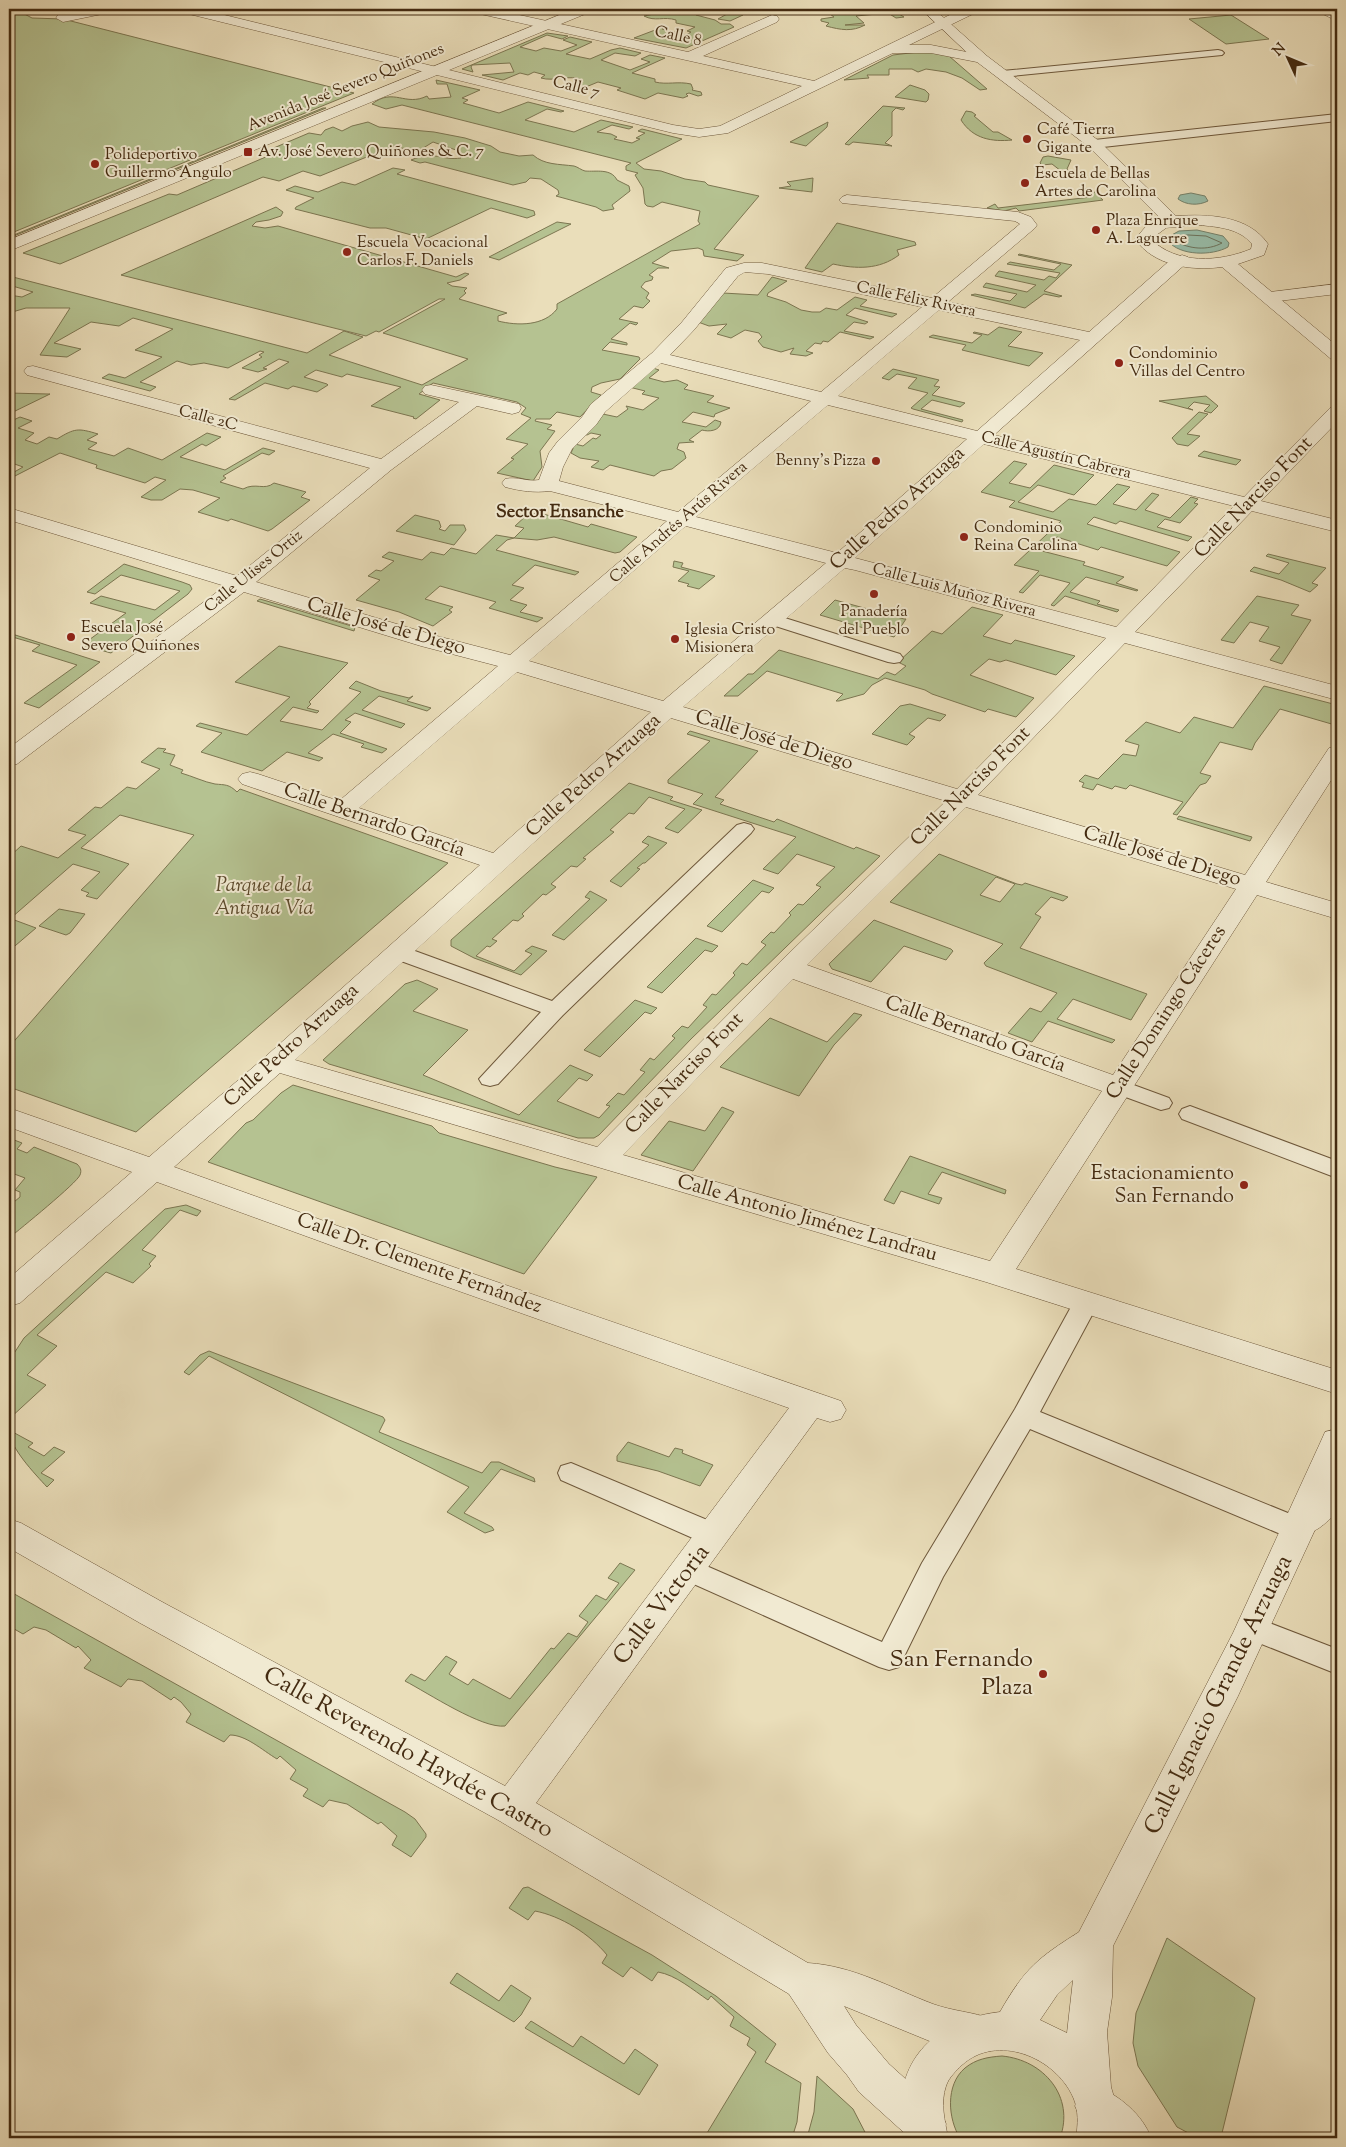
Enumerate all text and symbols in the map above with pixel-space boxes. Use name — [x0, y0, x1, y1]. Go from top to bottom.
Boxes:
street label: Calle 8 — [652, 21, 704, 53]
north arrow — [1264, 32, 1314, 82]
street label: Avenida José Severo Quiñones — [244, 38, 448, 138]
text: N — [1269, 39, 1291, 61]
street label: Calle 7 — [550, 71, 602, 105]
place label: Café Tierra Gigante — [1037, 119, 1115, 160]
marker: Café Tierra Gigante — [1021, 133, 1033, 145]
place label: Av. José Severo Quiñones & C. 7 — [258, 141, 484, 164]
place label: Polideportivo Guillermo Angulo — [105, 144, 232, 185]
marker: Av. José Severo Quiñones & C. 7 — [242, 146, 254, 158]
marker: Polideportivo Guillermo Angulo — [89, 158, 101, 170]
place label: Escuela de Bellas Artes de Carolina — [1035, 163, 1157, 204]
marker: Escuela de Bellas Artes de Carolina — [1019, 177, 1031, 189]
place label: Plaza Enrique A. Laguerre — [1106, 210, 1199, 251]
marker: Plaza Enrique A. Laguerre — [1090, 224, 1102, 236]
place label: Escuela Vocacional Carlos F. Daniels — [357, 232, 489, 273]
marker: Escuela Vocacional Carlos F. Daniels — [341, 246, 353, 258]
street label: Calle Félix Rivera — [854, 276, 978, 324]
place label: Condominio Villas del Centro — [1129, 343, 1245, 384]
marker: Condominio Villas del Centro — [1113, 357, 1125, 369]
street label: Calle 2C — [176, 400, 240, 438]
street label: Calle Agustín Cabrera — [978, 426, 1134, 486]
street label: Calle Narciso Font — [1188, 430, 1320, 566]
street label: Calle Pedro Arzuaga — [824, 440, 972, 578]
place label: Benny's Pizza — [776, 450, 867, 473]
marker: Benny's Pizza — [870, 455, 882, 467]
street label: Calle Andrés Arús Rivera — [605, 456, 754, 590]
district label: Sector Ensanche — [496, 500, 625, 526]
place label: Condominio Reina Carolina — [974, 517, 1078, 558]
street label: Calle Ulises Ortiz — [200, 525, 308, 619]
marker: Condominio Reina Carolina — [958, 531, 970, 543]
street label: Calle Luis Muñoz Rivera — [870, 558, 1039, 624]
marker: Panadería del Pueblo — [868, 588, 880, 600]
street label: Calle José de Diego — [303, 590, 469, 664]
place label: Panadería del Pueblo — [838, 601, 910, 642]
place label: Escuela José Severo Quiñones — [81, 617, 200, 658]
place label: Iglesia Cristo Misionera — [685, 619, 775, 660]
marker: Escuela José Severo Quiñones — [65, 631, 77, 643]
marker: Iglesia Cristo Misionera — [669, 633, 681, 645]
street label: Calle José de Diego — [691, 703, 857, 779]
street label: Calle Pedro Arzuaga — [520, 707, 668, 845]
street label: Calle Narciso Font — [904, 720, 1038, 854]
street label: Calle Bernardo García — [279, 776, 469, 866]
street label: Calle José de Diego — [1079, 819, 1245, 895]
park label: Parque de la Antigua Vía — [214, 872, 314, 924]
street label: Calle Domingo Cáceres — [1100, 920, 1234, 1106]
street label: Calle Pedro Arzuaga — [218, 977, 366, 1115]
street label: Calle Bernardo García — [881, 989, 1069, 1081]
street label: Calle Narciso Font — [619, 1006, 751, 1142]
place label: Estacionamiento San Fernando — [1091, 1160, 1234, 1212]
street label: Calle Antonio Jiménez Landrau — [673, 1168, 941, 1270]
marker: Estacionamiento San Fernando — [1238, 1179, 1250, 1191]
street label: Calle Dr. Clemente Fernández — [292, 1206, 546, 1322]
street label: Calle Victoria — [605, 1538, 719, 1672]
street label: Calle Ignacio Grande Arzuaga — [1136, 1549, 1302, 1841]
place label: San Fernando Plaza — [890, 1643, 1033, 1705]
street label: Calle Reverendo Haydée Castro — [257, 1659, 559, 1847]
marker: San Fernando Plaza — [1037, 1668, 1049, 1680]

